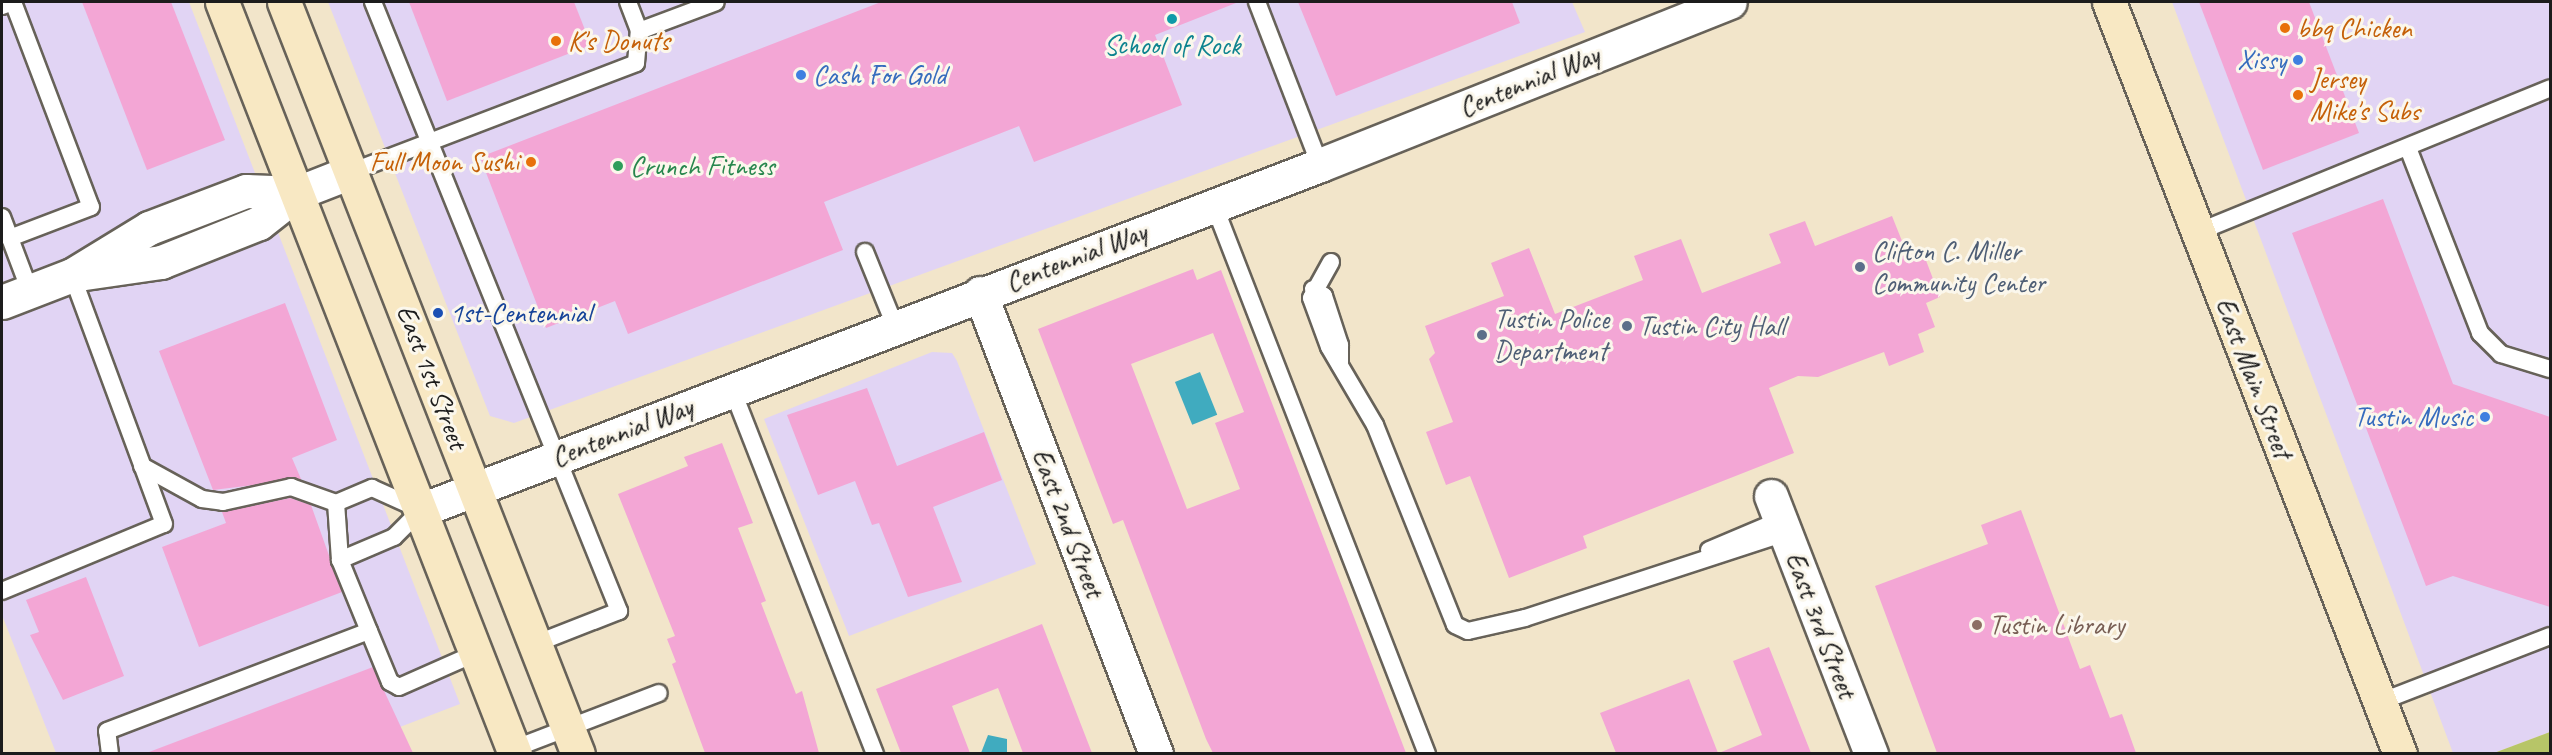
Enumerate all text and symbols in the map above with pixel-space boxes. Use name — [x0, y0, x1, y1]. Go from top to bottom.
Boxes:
place label: bbq Chicken — [2297, 11, 2412, 45]
marker: School of Rock — [1165, 12, 1179, 26]
marker: bbq Chicken — [2278, 21, 2292, 35]
place label: K's Donuts — [568, 24, 670, 58]
place label: School of Rock — [1104, 28, 1240, 62]
marker: K's Donuts — [549, 34, 563, 48]
street label: Centennial Way — [1454, 38, 1604, 124]
place label: Xissy — [2237, 43, 2286, 77]
marker: Xissy — [2291, 53, 2305, 67]
place label: Cash For Gold — [813, 58, 946, 92]
place label: Jersey Mike's Subs — [2310, 62, 2419, 128]
marker: Cash For Gold — [794, 68, 808, 82]
marker: Jersey Mike's Subs — [2291, 88, 2305, 102]
place label: Full Moon Sushi — [369, 145, 519, 179]
place label: Crunch Fitness — [630, 149, 775, 183]
marker: Full Moon Sushi — [524, 155, 538, 169]
marker: Crunch Fitness — [611, 159, 625, 173]
street label: Centennial Way — [1000, 215, 1152, 299]
place label: Clifton C. Miller Community Center — [1872, 234, 2045, 300]
marker: Clifton C. Miller Community Center — [1853, 260, 1867, 274]
street label: East Main Street — [2208, 292, 2300, 464]
place label: 1st-Centennial — [450, 296, 591, 330]
street label: East 1st Street — [389, 300, 475, 454]
place label: Tustin Police Department — [1494, 302, 1609, 368]
marker: 1st-Centennial — [431, 306, 445, 320]
place label: Tustin City Hall — [1639, 309, 1785, 343]
marker: Tustin City Hall — [1620, 319, 1634, 333]
marker: Tustin Police Department — [1475, 328, 1489, 342]
street label: Centennial Way — [546, 390, 698, 474]
place label: Tustin Music — [2354, 400, 2473, 434]
marker: Tustin Music — [2478, 410, 2492, 424]
street label: East 2nd Street — [1024, 444, 1112, 602]
street label: East 3rd Street — [1778, 547, 1864, 703]
place label: Tustin Library — [1989, 608, 2124, 642]
marker: Tustin Library — [1970, 618, 1984, 632]

